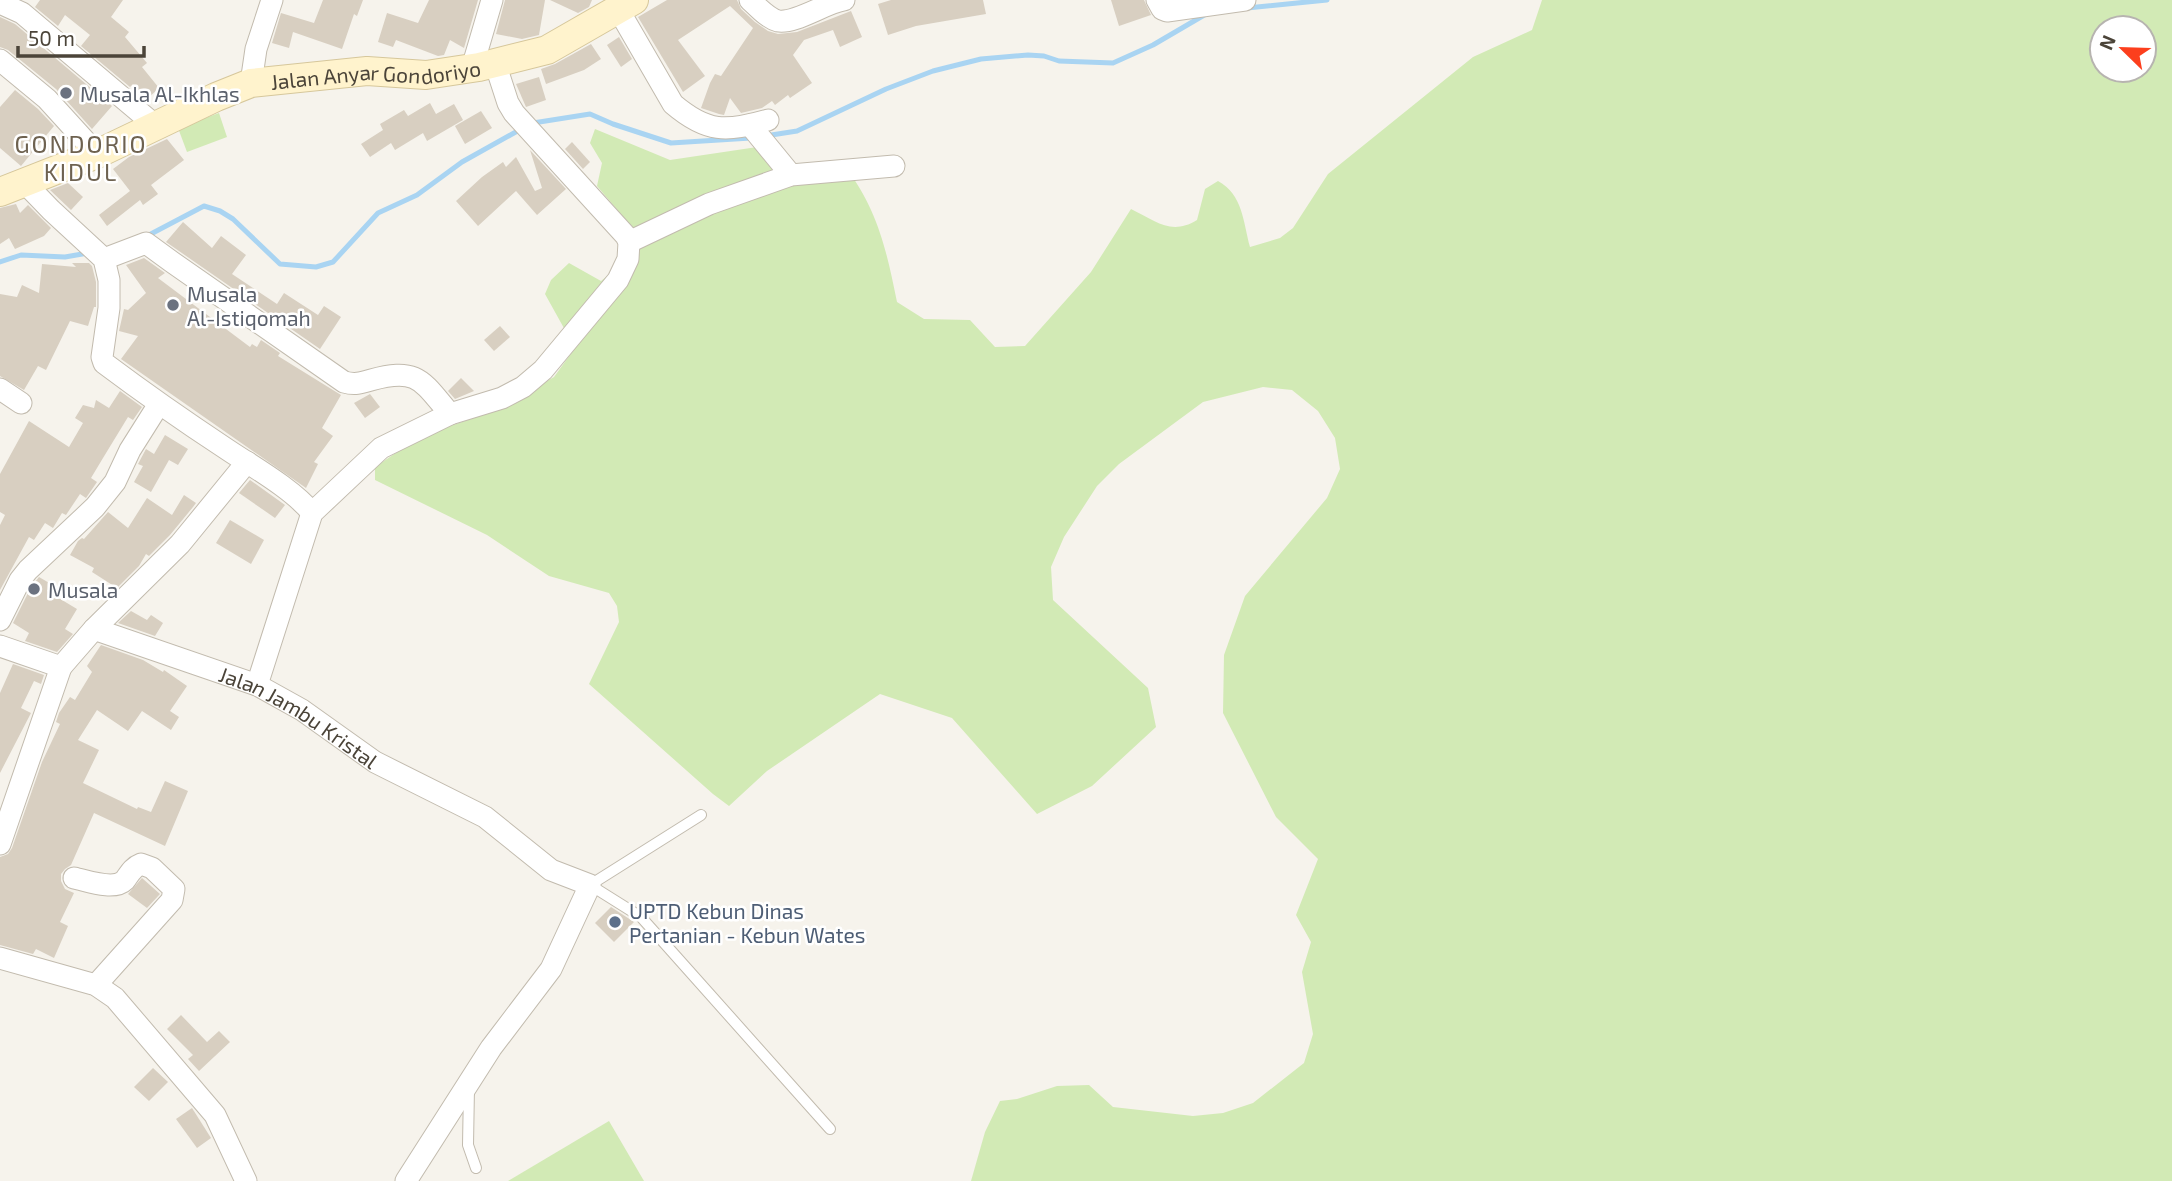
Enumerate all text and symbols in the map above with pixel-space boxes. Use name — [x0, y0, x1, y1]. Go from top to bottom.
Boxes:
scale bar — [18, 14, 144, 58]
north arrow — [2088, 14, 2158, 84]
text: 50 m — [28, 25, 75, 50]
text: N — [2094, 31, 2120, 53]
street label: Jalan Anyar Gondoriyo — [269, 54, 482, 93]
place label: Musala Al-Ikhlas — [80, 81, 240, 106]
marker: Musala Al-Ikhlas — [58, 85, 74, 101]
district label: GONDORIO KIDUL — [14, 129, 148, 186]
place label: Musala Al-Istiqomah — [187, 281, 311, 330]
marker: Musala Al-Istiqomah — [165, 297, 181, 313]
place label: Musala — [48, 577, 118, 602]
marker: Musala — [26, 581, 42, 597]
street label: Jalan Jambu Kristal — [216, 661, 384, 773]
place label: UPTD Kebun Dinas Pertanian - Kebun Wates — [629, 898, 866, 947]
marker: UPTD Kebun Dinas Pertanian - Kebun Wates — [607, 914, 623, 930]

